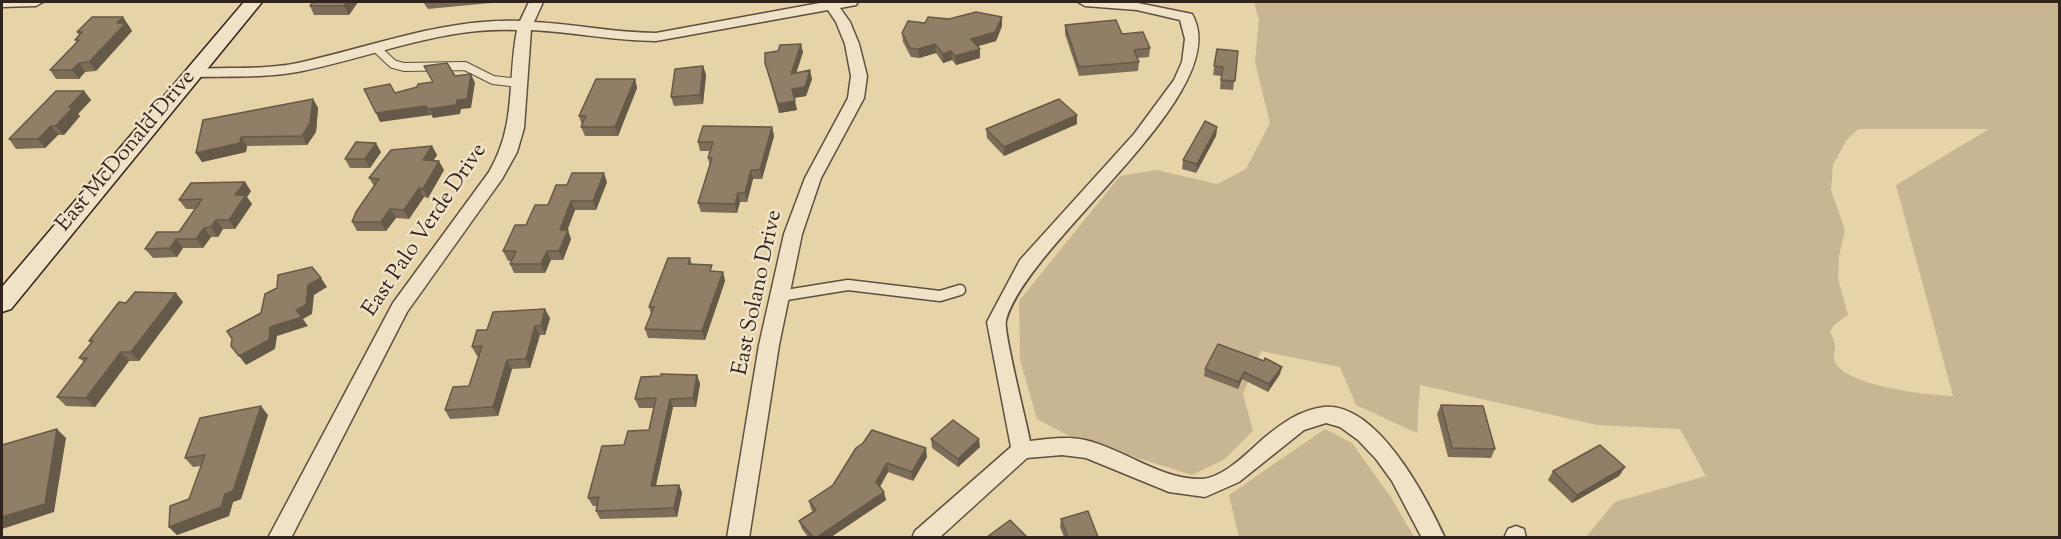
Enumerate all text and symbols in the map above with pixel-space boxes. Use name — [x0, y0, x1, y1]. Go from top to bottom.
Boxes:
street label: East McDonald Drive — [52, 66, 202, 238]
street label: East Palo Verde Drive — [358, 139, 494, 323]
street label: East Solano Drive — [729, 208, 789, 378]

